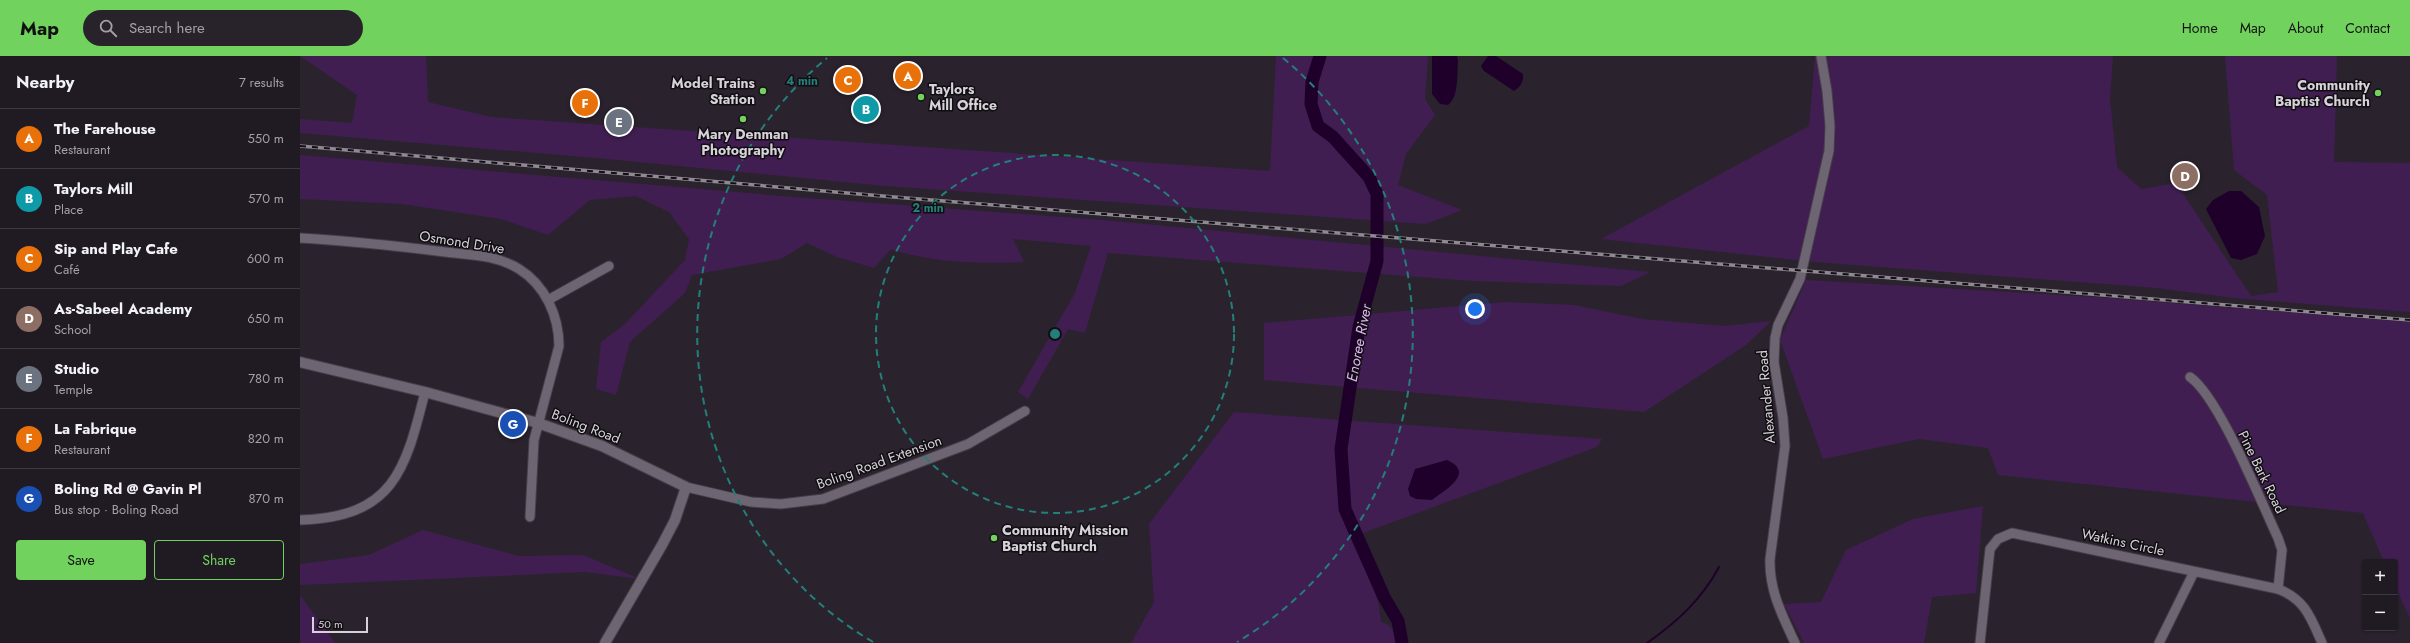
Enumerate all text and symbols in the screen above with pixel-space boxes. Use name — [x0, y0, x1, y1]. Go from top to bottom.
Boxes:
search box — [83, 10, 363, 46]
text: Map — [20, 15, 59, 42]
icon: search — [97, 17, 119, 39]
text: Search here — [129, 17, 205, 39]
text: Home — [2182, 18, 2218, 38]
text: Map — [2240, 18, 2266, 38]
text: About — [2288, 18, 2323, 38]
text: Contact — [2345, 18, 2390, 38]
pin: A — [895, 61, 921, 91]
pin: C — [835, 65, 861, 95]
text: Nearby — [16, 70, 74, 94]
text: 4 min — [786, 72, 818, 90]
text: 7 results — [239, 73, 284, 92]
place label: Model Trains Station — [671, 73, 756, 109]
place label: Community Baptist Church — [2275, 75, 2371, 111]
place label: Taylors Mill Office — [929, 79, 997, 115]
marker: Model Trains Station — [758, 86, 768, 96]
pin: F — [572, 88, 598, 118]
marker: Community Baptist Church — [2373, 88, 2383, 98]
marker: Taylors Mill Office — [916, 92, 926, 102]
pin: B — [853, 94, 879, 124]
pin: E — [606, 107, 632, 137]
marker: Mary Denman Photography — [738, 114, 748, 124]
text: The Farehouse — [54, 118, 156, 140]
place label: Mary Denman Photography — [697, 124, 789, 160]
text: A — [24, 129, 34, 148]
text: 550 m — [247, 129, 284, 148]
text: Restaurant — [54, 140, 110, 159]
pin: D — [2172, 161, 2198, 191]
text: Taylors Mill — [54, 178, 133, 200]
text: B — [25, 189, 33, 208]
text: 570 m — [248, 189, 284, 208]
text: 2 min — [912, 199, 944, 217]
text: Place — [54, 200, 83, 219]
street label: Osmond Drive — [418, 225, 506, 259]
text: Sip and Play Cafe — [54, 238, 178, 260]
text: C — [24, 249, 34, 268]
text: 600 m — [247, 249, 284, 268]
text: Café — [54, 260, 80, 279]
text: As-Sabeel Academy — [54, 298, 192, 320]
your location — [1465, 299, 1485, 319]
water label: Enoree River — [1341, 301, 1377, 384]
text: D — [24, 309, 34, 328]
text: 650 m — [247, 309, 284, 328]
text: School — [54, 320, 91, 339]
centre of rings — [1048, 327, 1062, 341]
street label: Alexander Road — [1752, 349, 1780, 445]
text: Studio — [54, 358, 99, 380]
text: E — [25, 369, 33, 388]
text: 780 m — [248, 369, 284, 388]
text: Temple — [54, 380, 93, 399]
street label: Boling Road — [549, 404, 623, 448]
pin: G — [500, 409, 526, 439]
text: La Fabrique — [54, 418, 136, 440]
street label: Pine Bark Road — [2233, 427, 2291, 517]
text: F — [25, 429, 33, 448]
text: 820 m — [248, 429, 284, 448]
street label: Boling Road Extension — [814, 430, 944, 494]
text: Restaurant — [54, 440, 110, 459]
text: Boling Rd @ Gavin Pl — [54, 478, 202, 500]
text: G — [24, 489, 34, 508]
text: 870 m — [248, 489, 284, 508]
text: Bus stop · Boling Road — [54, 500, 179, 519]
place label: Community Mission Baptist Church — [1002, 520, 1128, 556]
street label: Watkins Circle — [2080, 523, 2166, 561]
marker: Community Mission Baptist Church — [989, 533, 999, 543]
button: Save — [16, 540, 146, 580]
button: Share — [154, 540, 284, 580]
map controls — [2362, 559, 2398, 631]
button: + — [2362, 559, 2398, 595]
button: − — [2362, 595, 2398, 631]
scale bar — [312, 615, 368, 634]
text: 50 m — [318, 616, 343, 632]

